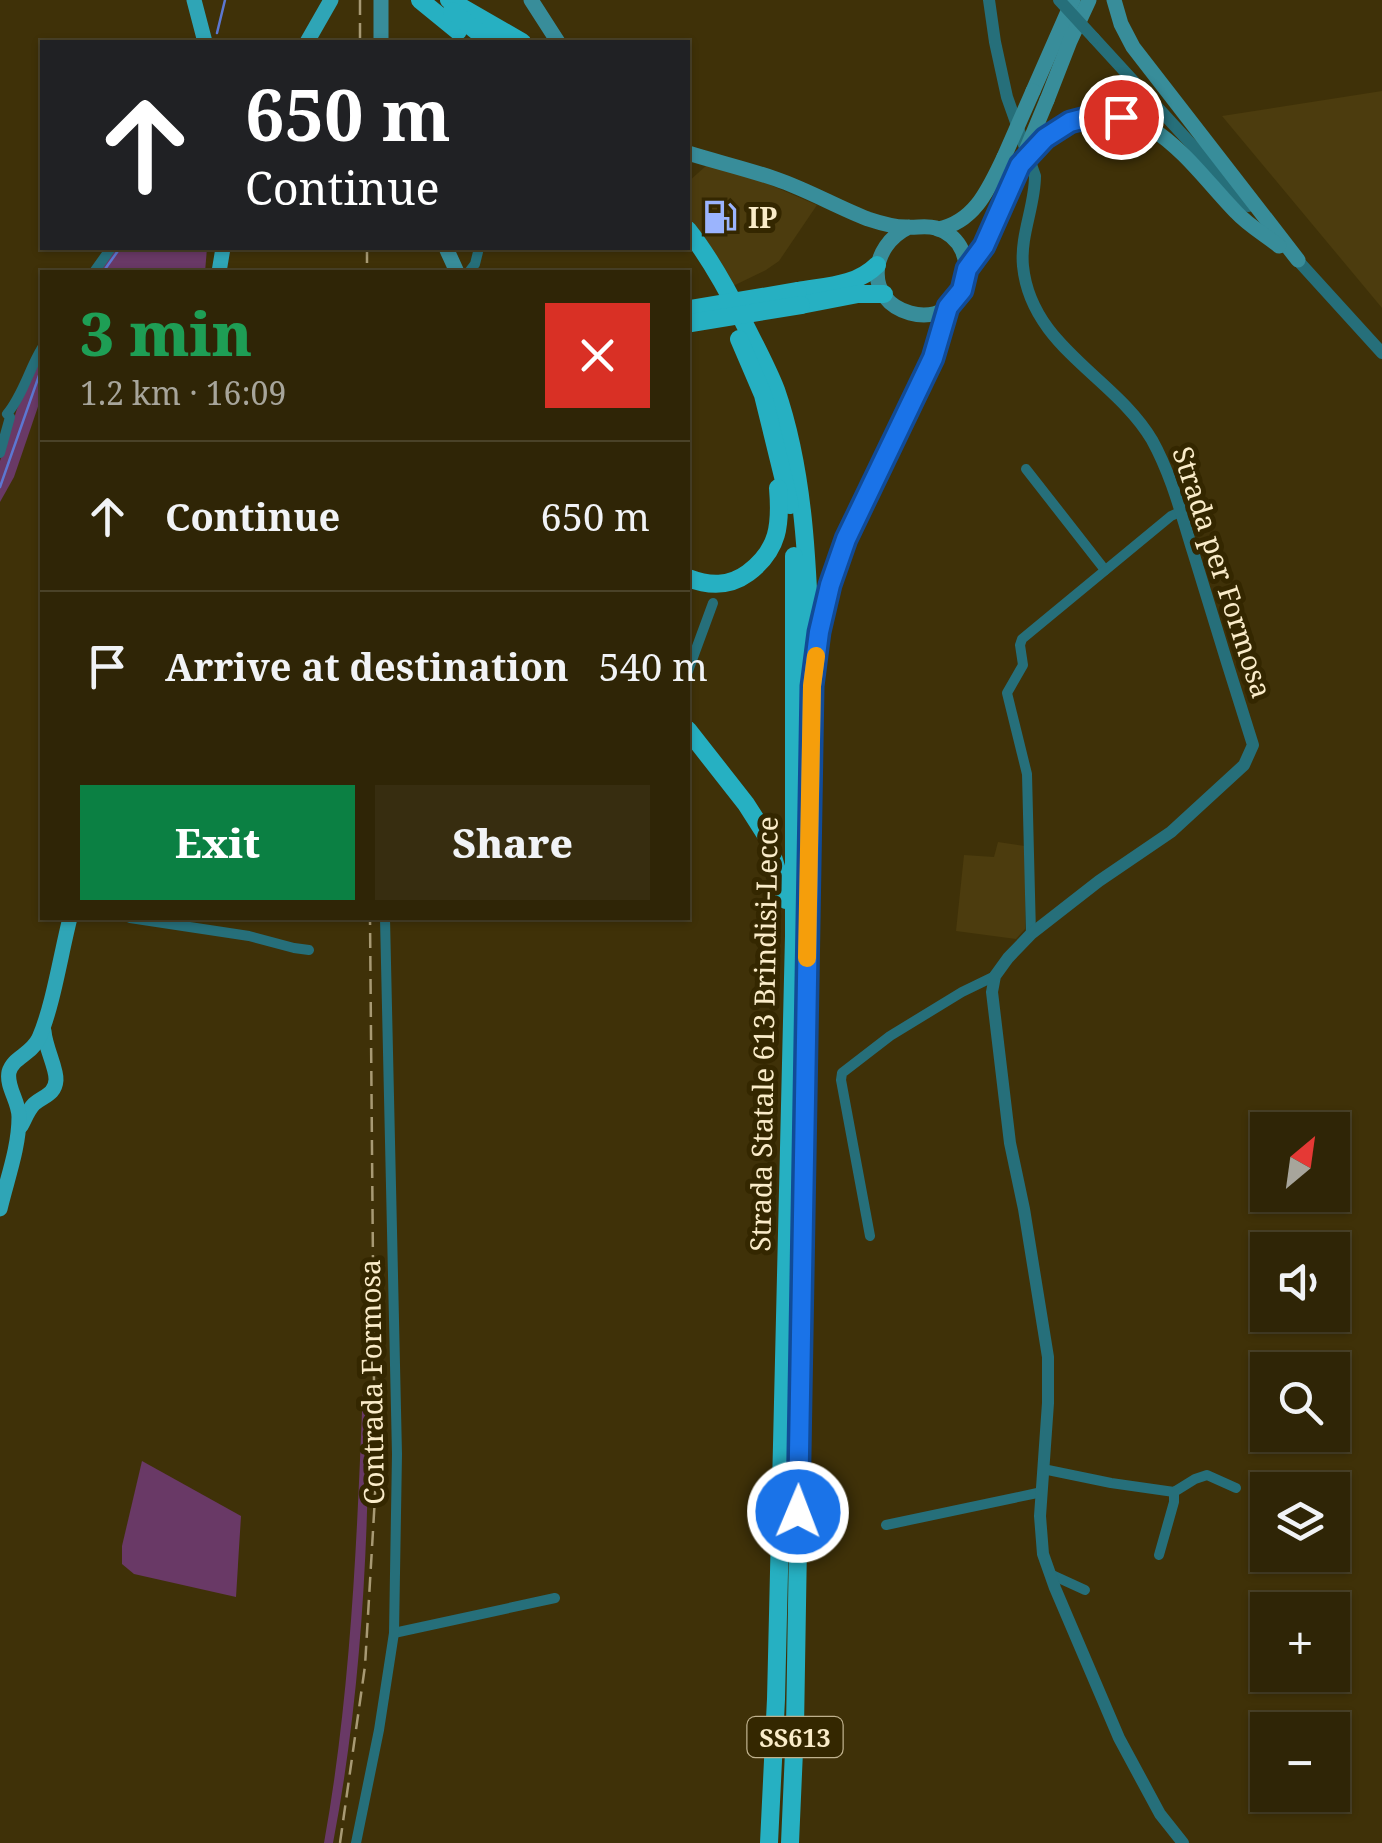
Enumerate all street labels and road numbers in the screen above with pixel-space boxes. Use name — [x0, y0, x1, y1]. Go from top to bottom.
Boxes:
street label: Strada per Formosa — [1164, 441, 1282, 703]
street label: Strada Statale 613 Brindisi-Lecce — [740, 816, 786, 1252]
street label: Contrada Formosa — [350, 1259, 392, 1505]
road number: SS613 — [748, 1717, 842, 1757]

